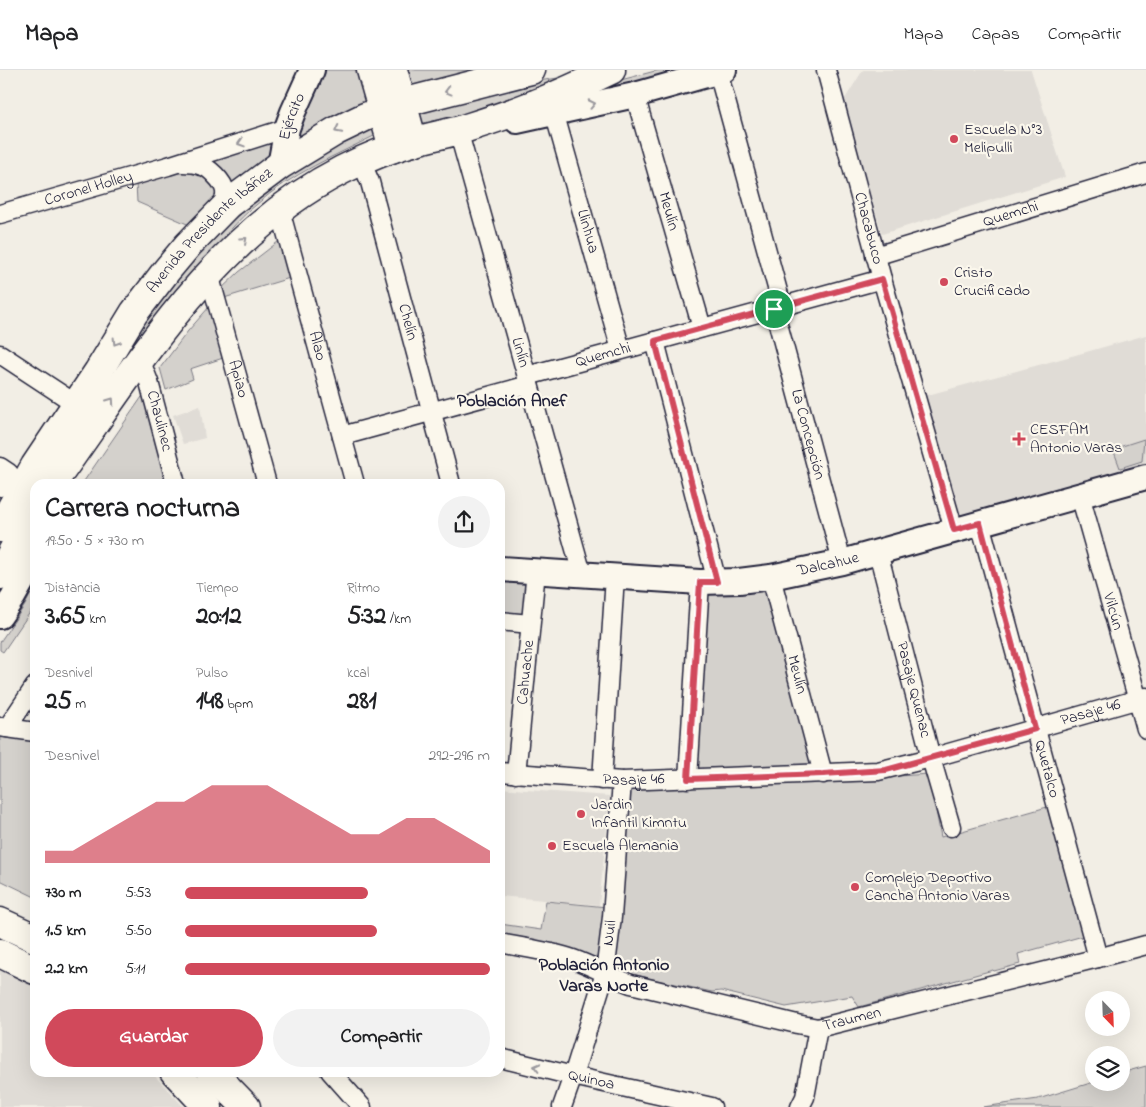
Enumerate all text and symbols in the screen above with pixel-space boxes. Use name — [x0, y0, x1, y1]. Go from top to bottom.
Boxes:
text: Mapa — [25, 17, 79, 52]
text: Mapa — [903, 22, 944, 48]
text: Capas — [972, 22, 1020, 48]
text: Compartir — [1048, 22, 1121, 48]
one-way arrow — [445, 85, 453, 95]
street label: Ejército — [273, 89, 312, 142]
one-way arrow — [587, 99, 596, 110]
place label: Escuela N°3 Melipulli — [964, 118, 1042, 160]
one-way arrow — [334, 124, 343, 134]
marker: Escuela N°3 Melipulli — [948, 133, 960, 145]
one-way arrow — [237, 137, 245, 147]
street label: Avenida Presidente Ibáñez — [141, 162, 278, 299]
street label: Coronel Holley — [41, 165, 136, 213]
street label: Meulín — [651, 189, 685, 234]
street label: Chacabuco — [847, 190, 890, 267]
street label: Quemchi — [980, 195, 1041, 234]
street label: Llinhua — [570, 207, 605, 256]
one-way arrow — [238, 236, 247, 245]
place label: Cristo Crucificado — [954, 261, 1030, 303]
marker: Cristo Crucificado — [938, 276, 950, 288]
pin — [753, 288, 795, 330]
icon: arrive — [760, 295, 788, 323]
street label: Chelín — [391, 301, 424, 343]
street label: Alao — [302, 329, 333, 363]
street label: Linlín — [505, 335, 536, 370]
street label: Quemchi — [573, 336, 634, 374]
one-way arrow — [113, 337, 123, 346]
street label: Apiao — [221, 357, 255, 401]
street label: La Concepción — [784, 387, 831, 483]
street label: Chaulinec — [140, 388, 179, 455]
district label: Población Anef — [457, 389, 568, 415]
one-way arrow — [105, 397, 114, 407]
place label: CESFAM Antonio Varas — [1030, 418, 1122, 460]
marker: CESFAM Antonio Varas — [1012, 432, 1026, 446]
text: Carrera nocturna — [45, 489, 240, 530]
button: share — [438, 496, 490, 548]
text: 19:50 · 5 × 730 m — [45, 529, 144, 553]
street label: Dalcahue — [794, 546, 863, 583]
text: Distancia — [45, 578, 100, 599]
text: Tiempo — [196, 578, 239, 599]
text: Ritmo — [347, 578, 380, 599]
street label: Vilcún — [1096, 589, 1130, 633]
text: 3.65 — [45, 599, 86, 635]
text: 20:12 — [196, 599, 242, 635]
text: 5:32 — [347, 599, 386, 635]
text: km — [86, 609, 106, 630]
text: /km — [386, 609, 411, 630]
street label: Cahuache — [511, 638, 541, 706]
street label: Pasaje Quenac — [890, 639, 937, 741]
street label: Meulín — [780, 653, 813, 697]
text: Desnivel — [45, 663, 93, 684]
text: Pulso — [196, 663, 228, 684]
text: kcal — [347, 663, 369, 684]
text: 25 — [45, 684, 72, 720]
text: 148 — [196, 684, 224, 720]
text: 281 — [347, 684, 377, 720]
street label: Pasaje 46 — [1058, 693, 1124, 733]
text: m — [72, 694, 86, 715]
text: bpm — [224, 694, 253, 715]
street label: Quetalco — [1027, 738, 1066, 801]
text: Desnivel — [45, 744, 99, 768]
text: 292–296 m — [428, 744, 490, 768]
street label: Pasaje 46 — [602, 767, 665, 793]
place label: Jardin Infantil Kimntu — [591, 793, 687, 835]
marker: Jardin Infantil Kimntu — [575, 808, 587, 820]
place label: Escuela Alemania — [562, 834, 679, 858]
marker: Escuela Alemania — [546, 840, 558, 852]
place label: Complejo Deportivo Cancha Antonio Varas — [865, 866, 1010, 908]
text: 730 m — [45, 881, 82, 905]
text: 5:53 — [125, 881, 151, 905]
marker: Complejo Deportivo Cancha Antonio Varas — [849, 881, 861, 893]
text: 1.5 km — [45, 919, 86, 943]
text: 5:50 — [125, 919, 152, 943]
street label: Nuil — [597, 919, 624, 947]
district label: Población Antonio Varas Norte — [539, 953, 669, 1000]
text: 2.2 km — [45, 957, 88, 981]
text: 5:11 — [125, 957, 146, 981]
north arrow — [1085, 991, 1130, 1036]
map controls — [1085, 991, 1130, 1091]
street label: Traumen — [820, 1001, 884, 1038]
button: Guardar — [45, 1009, 263, 1067]
button: Compartir — [273, 1009, 490, 1067]
button: layers — [1085, 1046, 1130, 1091]
one-way arrow — [532, 1062, 541, 1073]
street label: Quinoa — [566, 1063, 617, 1097]

